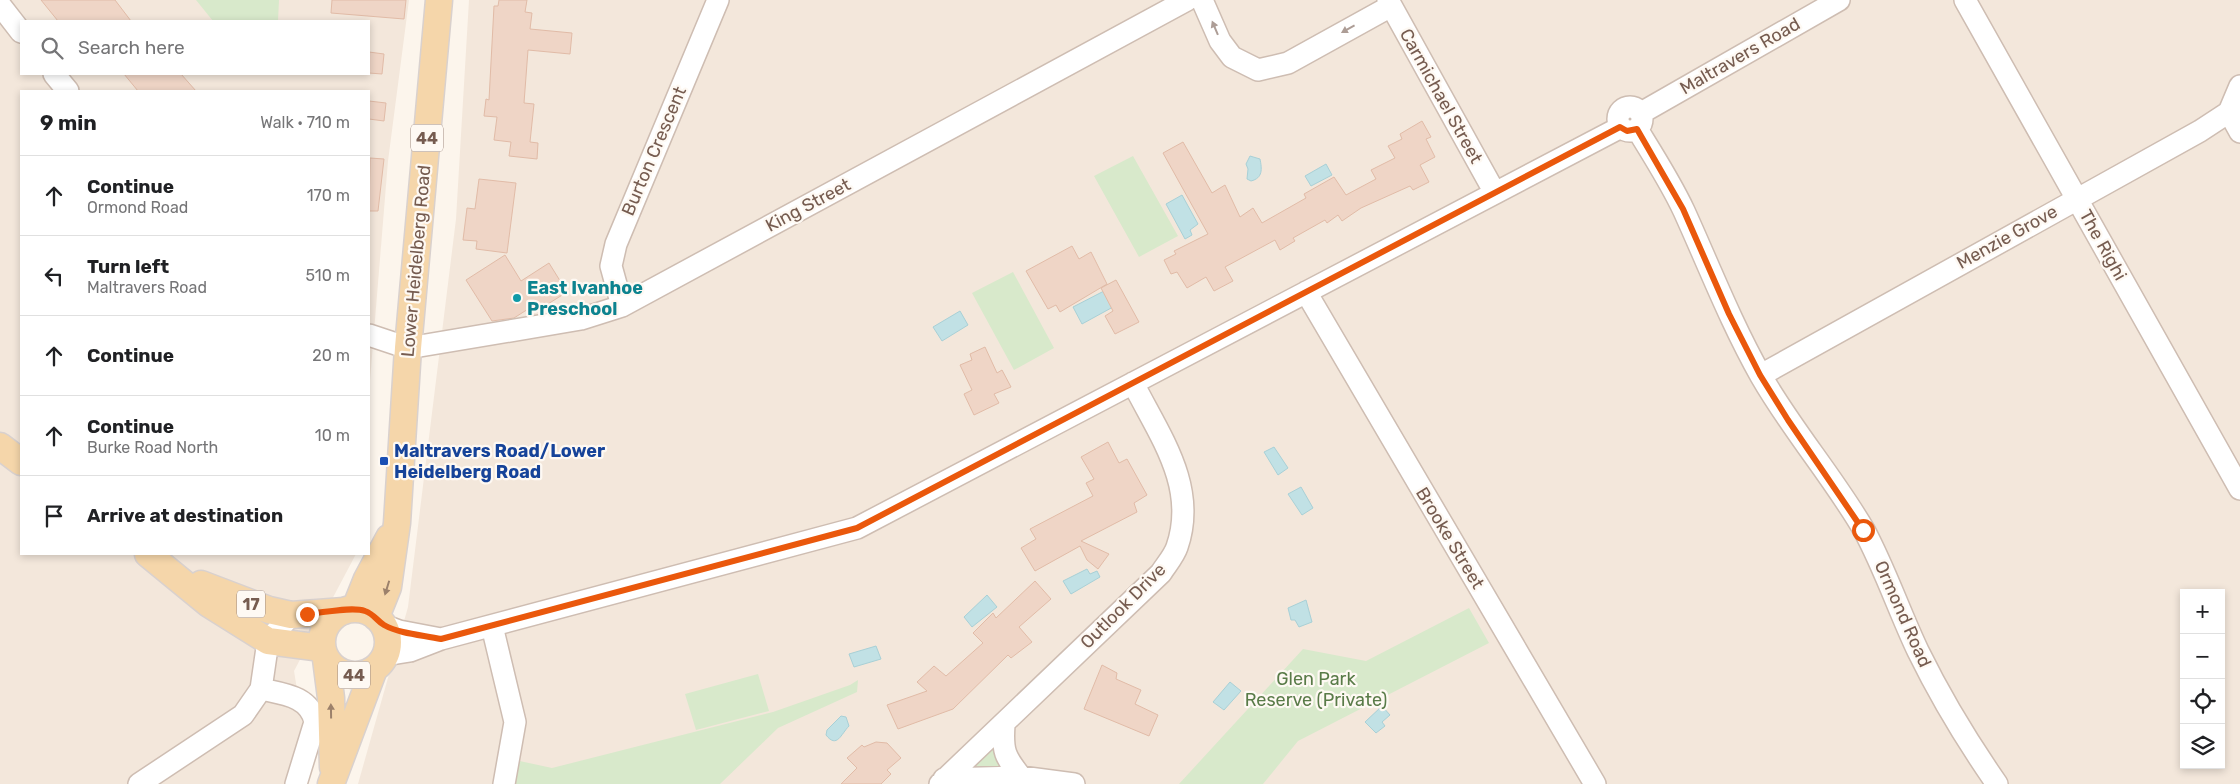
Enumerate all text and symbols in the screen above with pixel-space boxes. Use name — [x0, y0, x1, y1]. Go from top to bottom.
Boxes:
street label: Maltravers Road — [1676, 13, 1804, 99]
search box — [20, 20, 370, 75]
one-way arrow — [1210, 21, 1218, 35]
one-way arrow — [1342, 25, 1355, 34]
street label: Carmichael Street — [1395, 25, 1487, 167]
icon: search — [38, 34, 66, 62]
text: Search here — [78, 36, 185, 59]
street label: Burton Crescent — [617, 83, 691, 219]
text: 9 min — [40, 110, 97, 135]
text: Walk · 710 m — [260, 113, 350, 132]
road number: 44 — [411, 125, 443, 152]
street label: Lower Heidelberg Road — [397, 164, 435, 358]
street label: King Street — [762, 173, 854, 237]
text: Continue — [87, 175, 174, 198]
icon: ahead — [40, 182, 68, 210]
text: 170 m — [307, 186, 350, 205]
text: Ormond Road — [87, 198, 188, 217]
street label: Menzie Grove — [1953, 200, 2061, 274]
street label: The Righi — [2075, 206, 2131, 284]
text: Turn left — [87, 255, 169, 278]
icon: left — [40, 262, 68, 290]
text: 510 m — [306, 266, 350, 285]
place label: East Ivanhoe Preschool — [527, 277, 643, 320]
text: Maltravers Road — [87, 278, 207, 297]
marker: East Ivanhoe Preschool — [511, 292, 523, 304]
icon: ahead — [40, 342, 68, 370]
text: Continue — [87, 344, 174, 367]
text: 20 m — [312, 346, 350, 365]
text: Continue — [87, 415, 174, 438]
icon: ahead — [40, 422, 68, 450]
text: 10 m — [315, 426, 350, 445]
text: Burke Road North — [87, 438, 218, 457]
place label: Maltravers Road/Lower Heidelberg Road — [394, 440, 605, 483]
marker: Maltravers Road/Lower Heidelberg Road — [378, 455, 390, 467]
street label: Brooke Street — [1411, 483, 1489, 593]
icon: arrive — [40, 502, 68, 530]
text: Arrive at destination — [87, 504, 283, 527]
route start — [1852, 519, 1875, 542]
street label: Ormond Road — [1870, 557, 1936, 671]
street label: Outlook Drive — [1076, 559, 1170, 653]
one-way arrow — [382, 581, 390, 596]
map controls — [2180, 589, 2225, 769]
button: + — [2180, 589, 2225, 634]
road number: 17 — [237, 590, 265, 618]
route end — [296, 603, 319, 626]
button: − — [2180, 634, 2225, 679]
road number: 44 — [338, 662, 370, 688]
park label: Glen Park Reserve (Private) — [1245, 668, 1387, 711]
button: locate — [2180, 679, 2225, 724]
one-way arrow — [327, 703, 335, 719]
button: layers — [2180, 724, 2225, 769]

